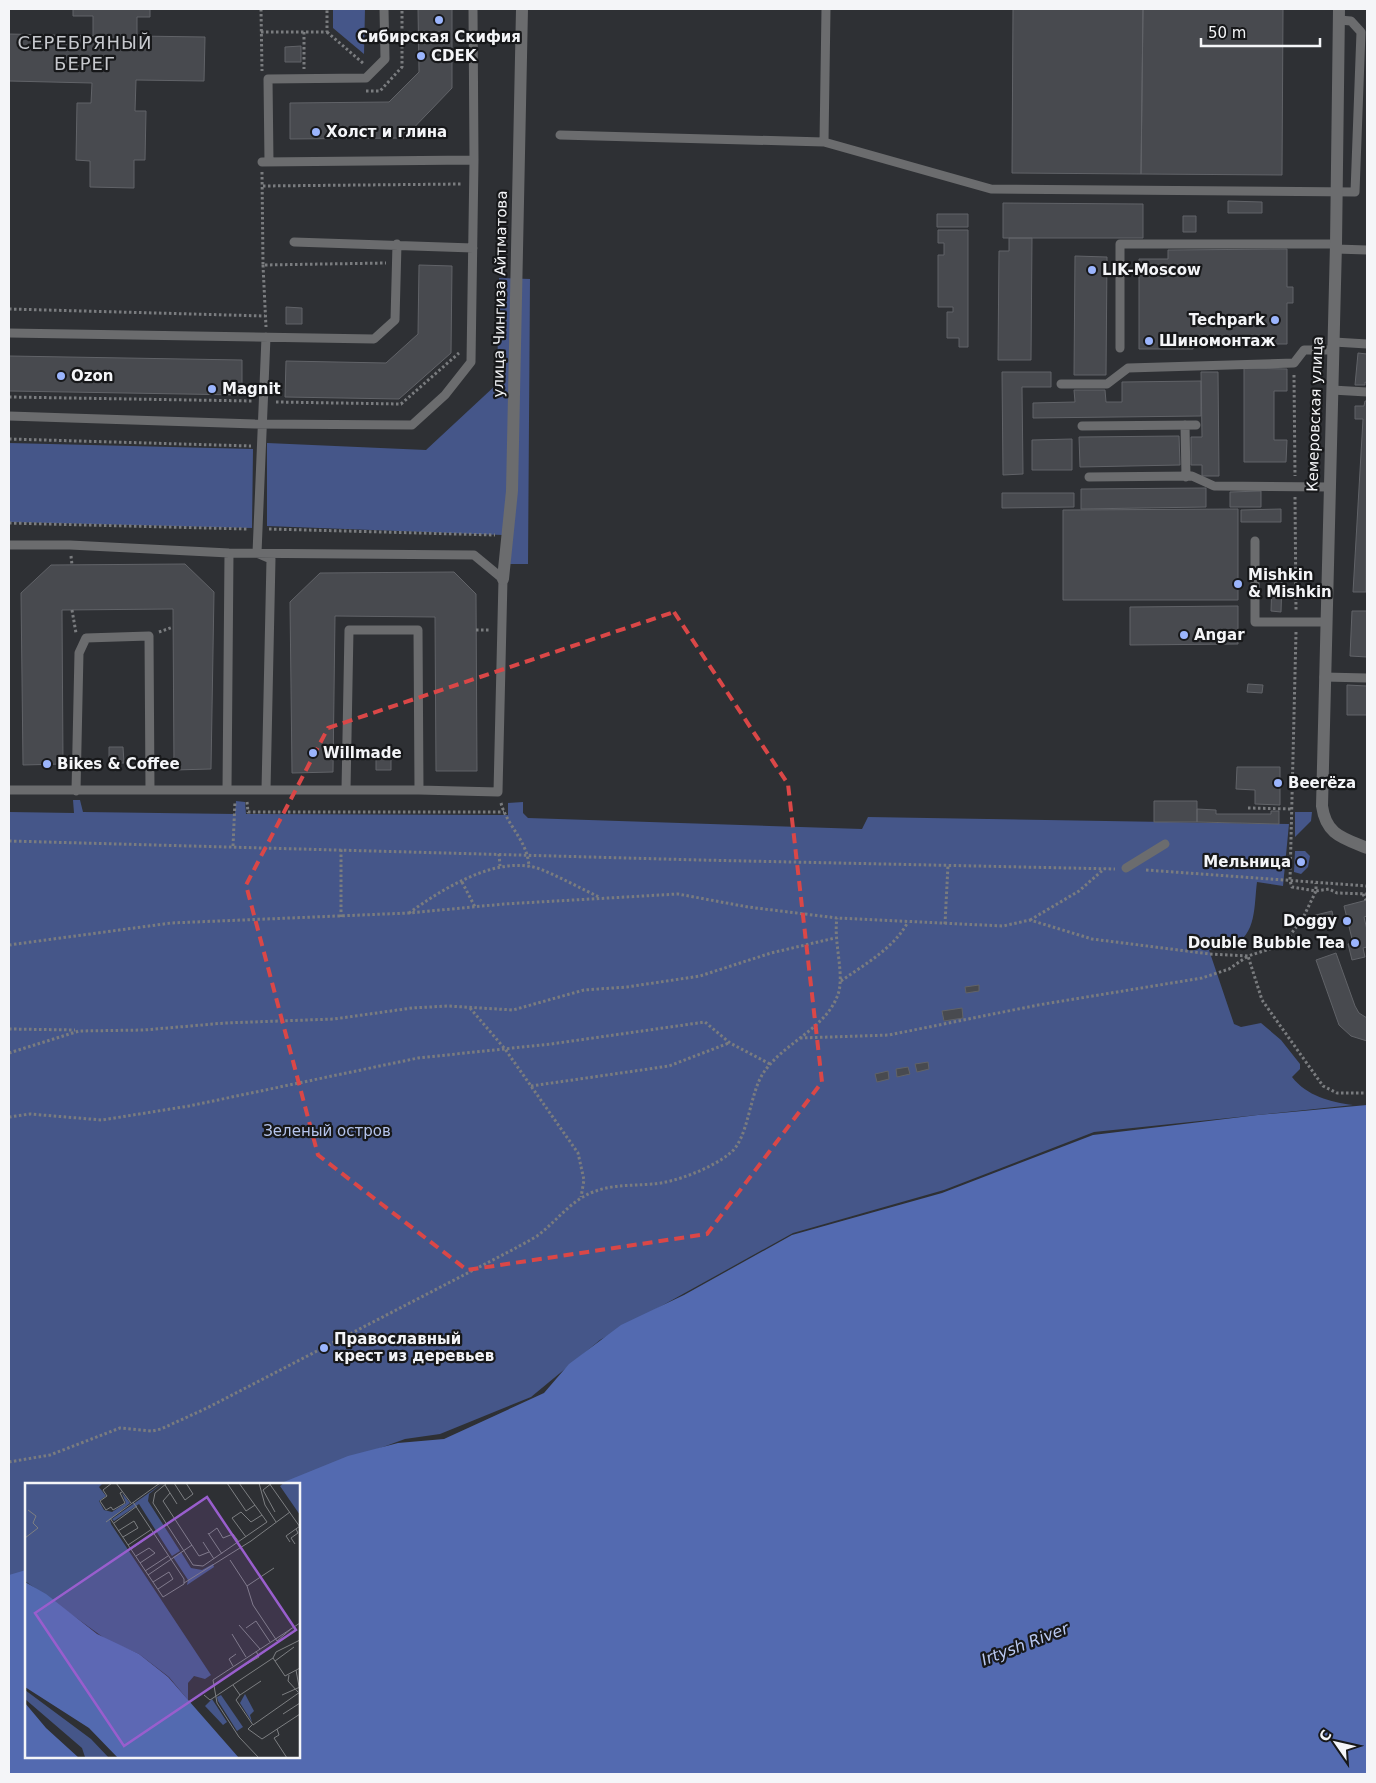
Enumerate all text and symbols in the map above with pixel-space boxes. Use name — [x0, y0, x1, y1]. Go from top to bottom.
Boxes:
marker: Сибирская Скифия — [433, 14, 445, 26]
scale bar — [1201, 15, 1320, 47]
text: 50 m — [1208, 24, 1246, 42]
place label: Сибирская Скифия — [357, 28, 521, 46]
district label: СЕРЕБРЯНЫЙ БЕРЕГ — [18, 32, 152, 74]
place label: CDEK — [431, 47, 478, 65]
marker: CDEK — [415, 50, 427, 62]
place label: Холст и глина — [326, 123, 447, 141]
marker: Холст и глина — [310, 126, 322, 138]
street label: улица Чингиза Айтматова — [489, 190, 511, 398]
place label: LIK-Moscow — [1102, 261, 1201, 279]
marker: LIK-Moscow — [1086, 264, 1098, 276]
place label: Techpark — [1189, 311, 1266, 329]
marker: Techpark — [1269, 314, 1281, 326]
place label: Шиномонтаж — [1159, 332, 1275, 350]
marker: Шиномонтаж — [1143, 335, 1155, 347]
street label: Кемеровская улица — [1303, 336, 1327, 492]
place label: Ozon — [71, 367, 113, 385]
marker: Ozon — [55, 370, 67, 382]
place label: Magnit — [222, 380, 281, 398]
marker: Magnit — [206, 383, 218, 395]
place label: Mishkin & Mishkin — [1248, 566, 1332, 601]
marker: Mishkin & Mishkin — [1232, 578, 1244, 590]
place label: Angar — [1194, 626, 1245, 644]
marker: Angar — [1178, 629, 1190, 641]
place label: Willmade — [323, 744, 402, 762]
marker: Willmade — [307, 747, 319, 759]
place label: Bikes & Coffee — [57, 755, 180, 773]
marker: Bikes & Coffee — [41, 758, 53, 770]
place label: Beerëza — [1288, 774, 1356, 792]
marker: Beerëza — [1272, 777, 1284, 789]
place label: Мельница — [1203, 853, 1291, 871]
marker: Мельница — [1295, 856, 1307, 868]
place label: Doggy — [1283, 912, 1337, 930]
marker: Doggy — [1341, 915, 1353, 927]
place label: Double Bubble Tea — [1188, 934, 1345, 952]
marker: Double Bubble Tea — [1349, 937, 1361, 949]
park label: Зеленый остров — [263, 1122, 391, 1140]
place label: Православный крест из деревьев — [334, 1330, 494, 1365]
marker: Православный крест из деревьев — [318, 1342, 330, 1354]
inset map — [25, 1483, 300, 1758]
water label: Irtysh River — [979, 1618, 1073, 1669]
north arrow — [1311, 1718, 1361, 1768]
text: С — [1316, 1727, 1335, 1744]

